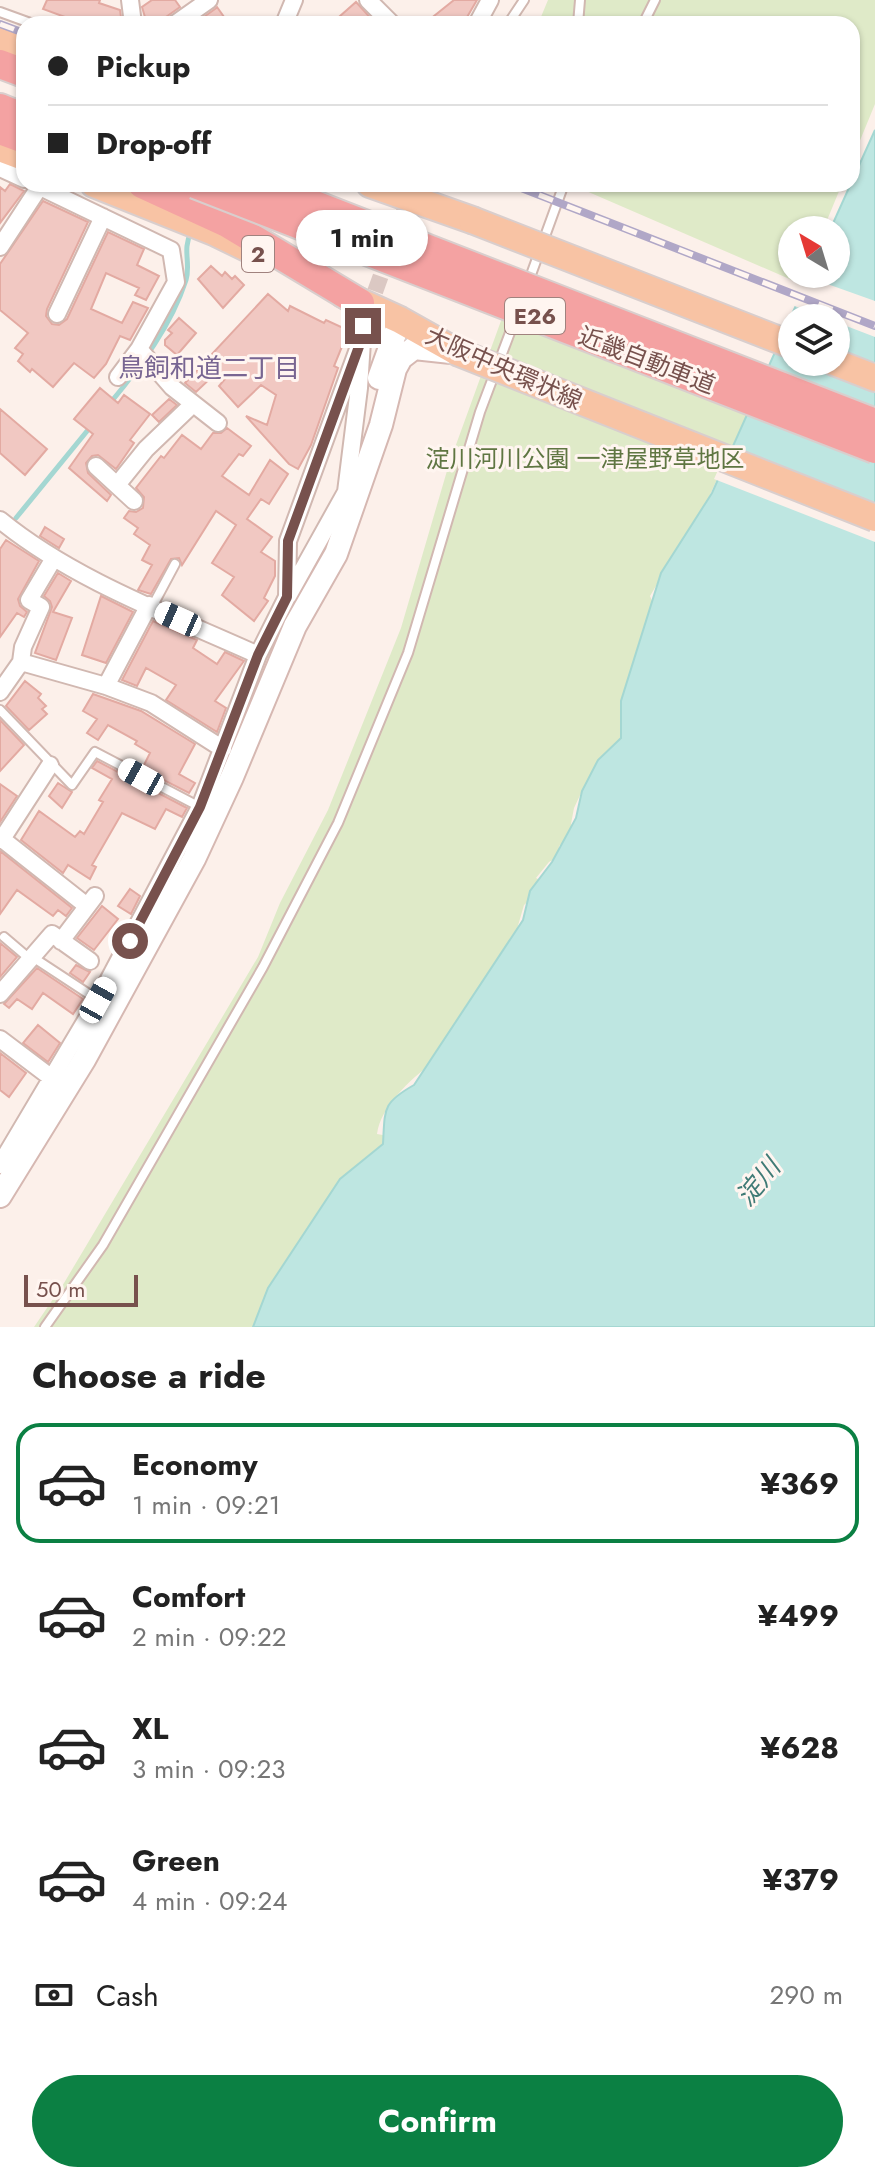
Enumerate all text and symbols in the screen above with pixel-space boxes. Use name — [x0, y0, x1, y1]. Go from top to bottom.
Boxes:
text: Pickup — [96, 45, 191, 88]
text: Drop-off — [96, 122, 211, 165]
callout: 1 min — [297, 210, 429, 266]
north arrow — [778, 216, 850, 288]
map controls — [778, 216, 850, 376]
text: 1 min — [330, 219, 394, 257]
road number: 2 — [242, 236, 274, 272]
road number: E26 — [505, 298, 565, 334]
button: layers — [778, 304, 850, 376]
route end — [345, 308, 381, 344]
street label: 大阪中央環状線 — [420, 318, 588, 418]
street label: 近畿自動車道 — [574, 318, 720, 402]
district label: 鳥飼和道二丁目 — [118, 349, 300, 387]
park label: 淀川河川公園 一津屋野草地区 — [425, 441, 745, 476]
car — [151, 598, 205, 640]
car — [114, 755, 168, 799]
route start — [112, 923, 148, 959]
car — [76, 973, 120, 1027]
water label: 淀川 — [727, 1148, 791, 1214]
scale bar — [24, 1271, 138, 1307]
text: 50 m — [36, 1273, 85, 1305]
text: Choose a ride — [32, 1349, 266, 1401]
text: Economy — [132, 1443, 258, 1486]
icon: car — [36, 1447, 108, 1519]
text: ¥369 — [760, 1462, 839, 1505]
text: 1 min · 09:21 — [132, 1486, 280, 1524]
text: Comfort — [132, 1575, 245, 1618]
icon: car — [36, 1579, 108, 1651]
text: ¥499 — [758, 1594, 839, 1637]
text: 2 min · 09:22 — [132, 1618, 287, 1656]
text: XL — [132, 1707, 168, 1750]
icon: car — [36, 1711, 108, 1783]
text: ¥628 — [760, 1726, 839, 1769]
text: 3 min · 09:23 — [132, 1750, 285, 1788]
text: Green — [132, 1839, 220, 1882]
icon: car — [36, 1843, 108, 1915]
text: ¥379 — [763, 1858, 839, 1901]
text: 4 min · 09:24 — [132, 1882, 287, 1920]
icon: cash — [32, 1973, 76, 2017]
text: Cash — [96, 1974, 159, 2017]
text: 290 m — [770, 1976, 843, 2014]
button: Confirm — [32, 2075, 843, 2167]

